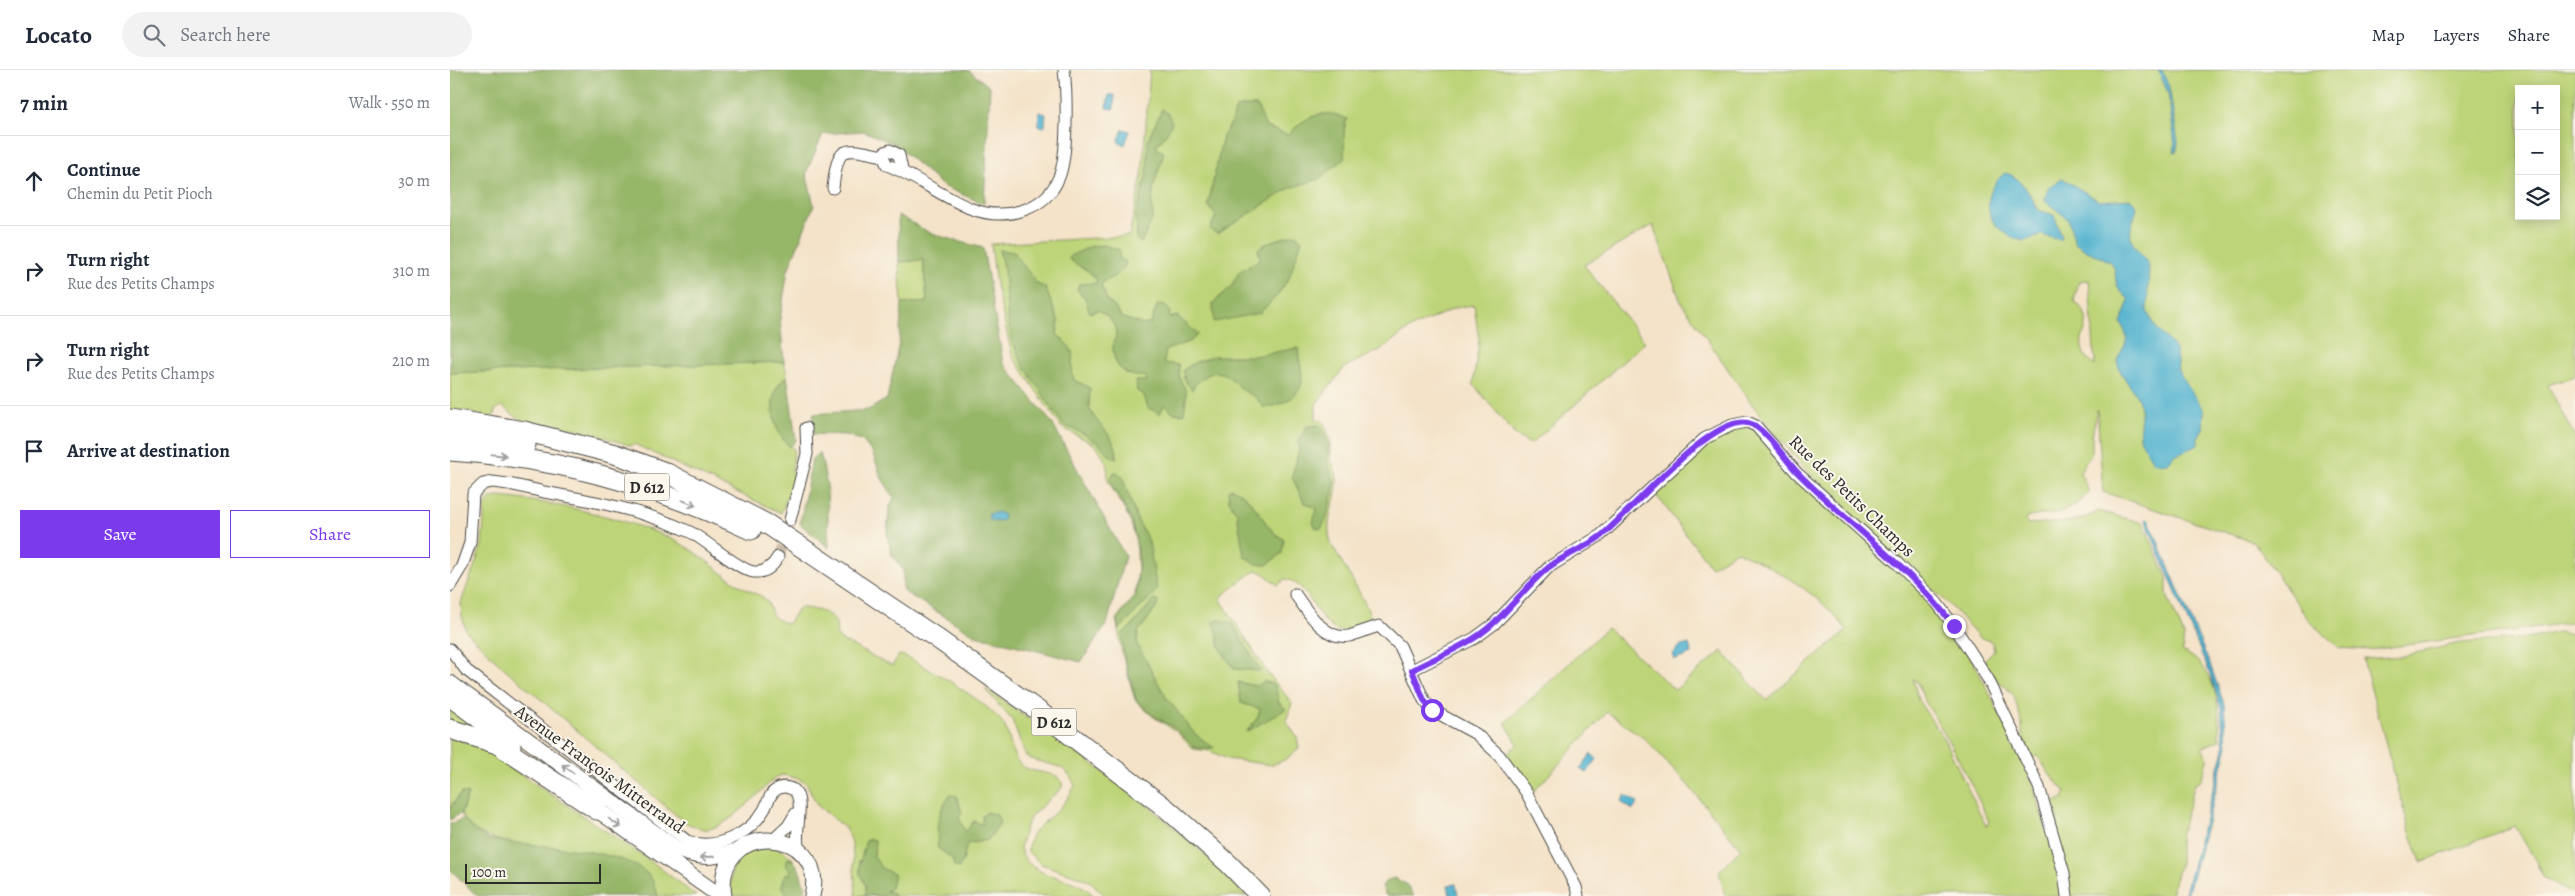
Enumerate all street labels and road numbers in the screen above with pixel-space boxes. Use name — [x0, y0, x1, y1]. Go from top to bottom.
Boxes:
street label: Rue des Petits Champs — [1784, 430, 1920, 562]
road number: D 612 — [624, 474, 670, 501]
street label: Avenue François Mitterrand — [509, 699, 690, 839]
road number: D 612 — [1032, 708, 1076, 736]

